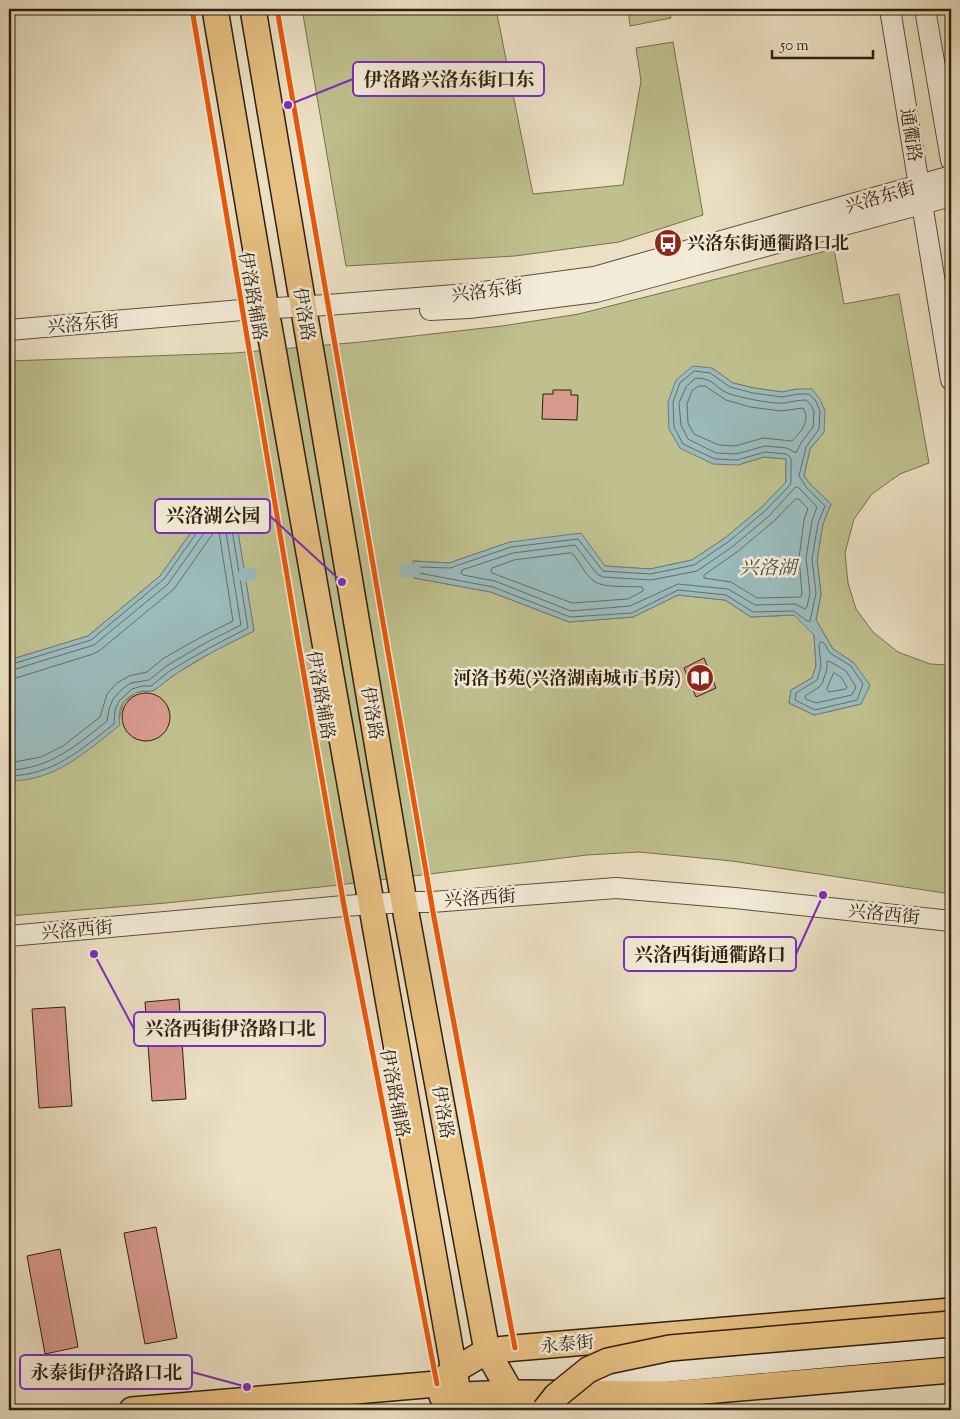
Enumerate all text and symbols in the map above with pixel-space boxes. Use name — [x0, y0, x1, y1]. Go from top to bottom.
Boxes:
scale bar — [772, 28, 874, 60]
text: 50 m — [779, 36, 809, 57]
callout: 伊洛路兴洛东街口东 — [353, 62, 544, 96]
text: 伊洛路兴洛东街口东 — [363, 68, 535, 95]
street label: 通衢路 — [892, 107, 926, 164]
street label: 兴洛东街 — [842, 177, 919, 221]
bus stop icon: 兴洛东街通衢路口北 — [653, 228, 683, 258]
place label: 兴洛东街通衢路口北 — [687, 232, 849, 258]
street label: 伊洛路辅路 — [230, 250, 272, 343]
street label: 兴洛东街 — [450, 276, 525, 310]
street label: 伊洛路 — [285, 286, 320, 343]
street label: 兴洛东街 — [46, 310, 120, 342]
callout: 兴洛湖公园 — [155, 499, 270, 533]
text: 兴洛湖公园 — [165, 504, 261, 531]
water label: 兴洛湖 — [739, 556, 799, 583]
street label: 伊洛路辅路 — [298, 649, 340, 742]
library icon: 河洛书苑(兴洛湖南城市书房) — [685, 663, 715, 693]
place label: 河洛书苑(兴洛湖南城市书房) — [453, 667, 681, 693]
street label: 伊洛路 — [353, 685, 388, 742]
street label: 兴洛西街 — [443, 885, 517, 915]
street label: 兴洛西街 — [847, 899, 921, 933]
street label: 兴洛西街 — [40, 916, 114, 948]
callout: 兴洛西街通衢路口 — [624, 937, 796, 971]
text: 兴洛西街通衢路口 — [634, 943, 786, 970]
callout: 兴洛西街伊洛路口北 — [134, 1012, 325, 1046]
text: 兴洛西街伊洛路口北 — [144, 1017, 316, 1044]
street label: 伊洛路辅路 — [372, 1047, 414, 1140]
street label: 伊洛路 — [424, 1084, 459, 1141]
street label: 永泰街 — [539, 1331, 595, 1361]
callout: 永泰街伊洛路口北 — [20, 1355, 192, 1389]
text: 永泰街伊洛路口北 — [30, 1361, 182, 1388]

